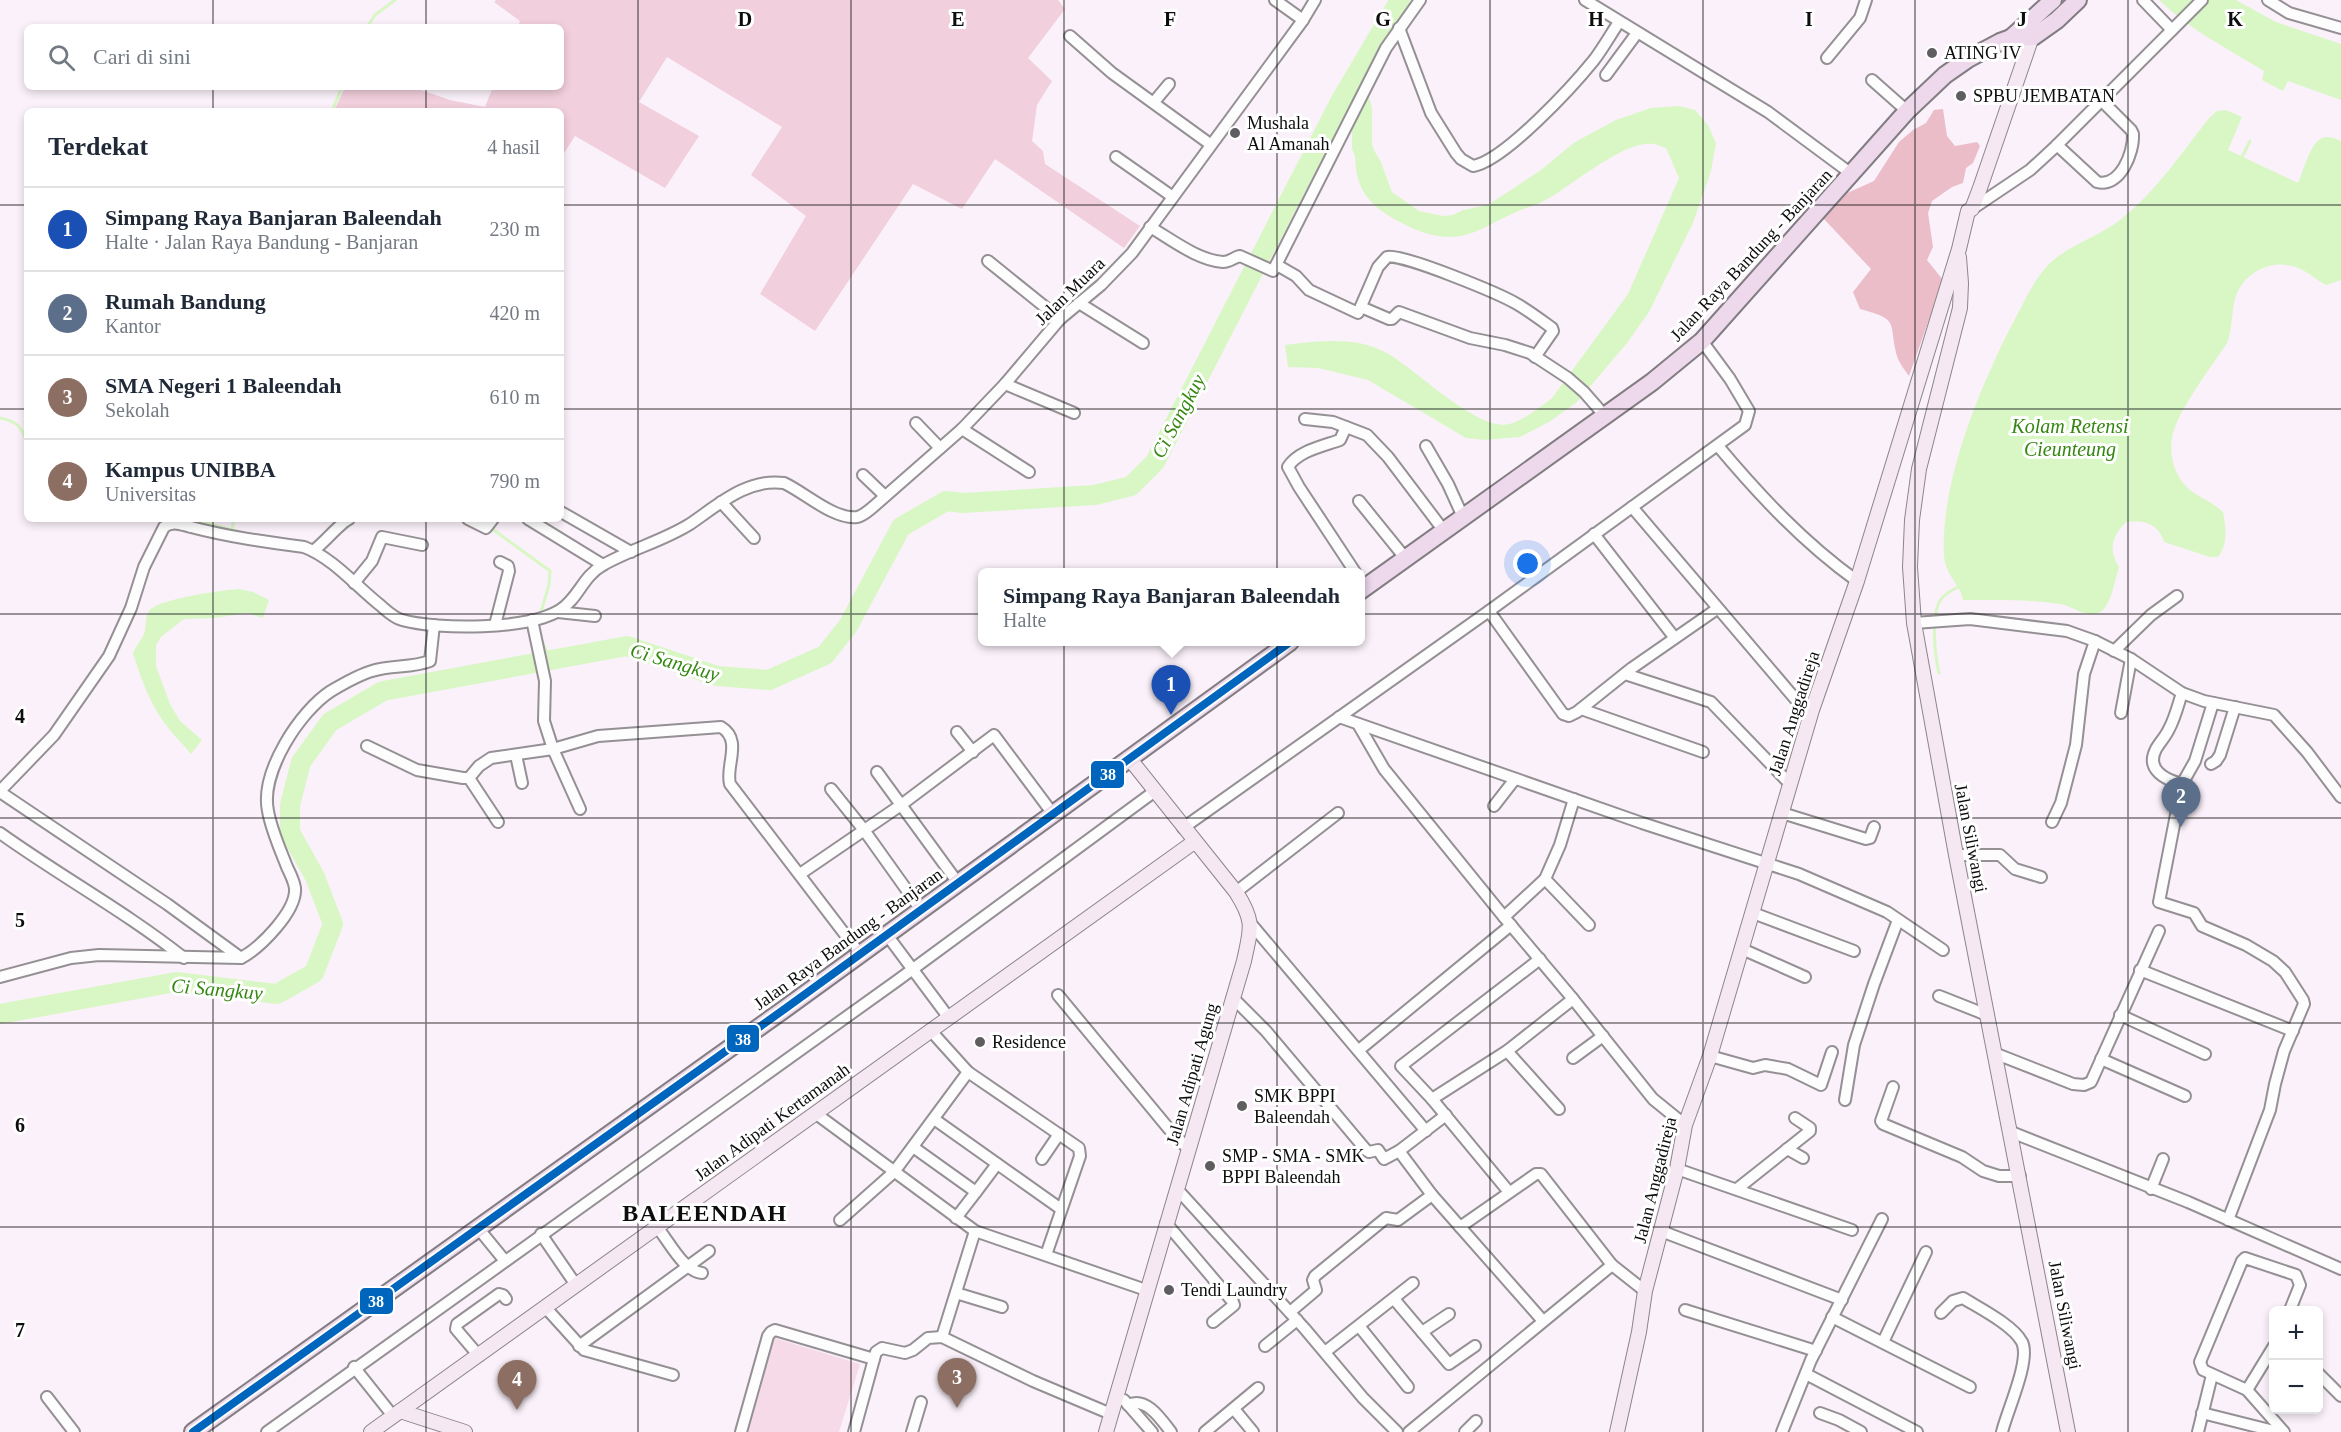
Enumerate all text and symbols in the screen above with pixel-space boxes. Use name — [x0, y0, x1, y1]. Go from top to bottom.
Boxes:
text: D — [738, 8, 752, 30]
text: E — [951, 8, 965, 30]
text: F — [1164, 8, 1176, 30]
text: G — [1375, 8, 1391, 30]
text: H — [1588, 8, 1604, 30]
text: I — [1805, 8, 1813, 30]
text: J — [2017, 8, 2027, 30]
text: K — [2227, 8, 2243, 30]
search box — [24, 24, 564, 90]
icon: search — [45, 41, 78, 74]
place label: ATING IV — [1944, 43, 2021, 63]
text: Cari di sini — [93, 44, 191, 69]
marker: ATING IV — [1925, 46, 1939, 60]
place label: SPBU JEMBATAN — [1973, 86, 2115, 106]
marker: SPBU JEMBATAN — [1954, 89, 1968, 103]
place label: Mushala Al Amanah — [1247, 113, 1330, 154]
marker: Mushala Al Amanah — [1228, 126, 1242, 140]
text: Terdekat — [48, 132, 148, 161]
text: 4 hasil — [487, 136, 540, 158]
street label: Jalan Raya Bandung - Banjaran — [1666, 165, 1836, 345]
text: Simpang Raya Banjaran Baleendah — [105, 205, 442, 230]
text: 1 — [63, 218, 73, 240]
text: 230 m — [489, 218, 540, 240]
text: Halte · Jalan Raya Bandung - Banjaran — [105, 231, 418, 253]
street label: Jalan Muara — [1031, 253, 1109, 329]
text: Rumah Bandung — [105, 289, 266, 314]
text: 2 — [63, 302, 73, 324]
text: 420 m — [489, 302, 540, 324]
text: Kantor — [105, 315, 161, 337]
water label: Ci Sangkuy — [1147, 370, 1210, 462]
text: SMA Negeri 1 Baleendah — [105, 373, 342, 398]
text: 3 — [63, 386, 73, 408]
text: 610 m — [489, 386, 540, 408]
text: Sekolah — [105, 399, 169, 421]
water label: Kolam Retensi Cieunteung — [2010, 415, 2129, 461]
text: Kampus UNIBBA — [105, 457, 276, 482]
text: 4 — [63, 470, 73, 492]
text: 790 m — [489, 470, 540, 492]
text: Universitas — [105, 483, 196, 505]
your location — [1513, 549, 1542, 578]
popup — [978, 568, 1365, 646]
text: Simpang Raya Banjaran Baleendah — [1003, 583, 1340, 608]
text: Halte — [1003, 609, 1046, 631]
water label: Ci Sangkuy — [628, 639, 722, 686]
street label: Jalan Anggadireja — [1764, 648, 1824, 778]
pin: 1 — [1152, 666, 1190, 715]
text: 4 — [15, 705, 25, 727]
line badge: 38 — [1090, 760, 1125, 789]
text: 38 — [1100, 766, 1116, 783]
pin: 2 — [2162, 778, 2200, 827]
street label: Jalan Siliwangi — [1951, 782, 1991, 894]
street label: Jalan Raya Bandung - Banjaran — [750, 864, 946, 1014]
text: 5 — [15, 909, 25, 931]
water label: Ci Sangkuy — [170, 974, 264, 1005]
street label: Jalan Adipati Agung — [1162, 1001, 1222, 1147]
line badge: 38 — [726, 1024, 760, 1053]
text: 38 — [735, 1031, 751, 1048]
place label: Residence — [992, 1032, 1066, 1052]
marker: Residence — [973, 1035, 987, 1049]
street label: Jalan Adipati Kertamanah — [691, 1059, 853, 1185]
place label: SMK BPPI Baleendah — [1254, 1086, 1336, 1127]
marker: SMK BPPI Baleendah — [1235, 1099, 1249, 1113]
text: 6 — [15, 1114, 25, 1136]
street label: Jalan Anggadireja — [1630, 1115, 1680, 1245]
place label: SMP - SMA - SMK BPPI Baleendah — [1222, 1146, 1364, 1187]
marker: SMP - SMA - SMK BPPI Baleendah — [1203, 1159, 1217, 1173]
district label: BALEENDAH — [622, 1200, 788, 1226]
street label: Jalan Siliwangi — [2045, 1259, 2085, 1371]
place label: Tendi Laundry — [1181, 1280, 1287, 1300]
marker: Tendi Laundry — [1162, 1283, 1176, 1297]
line badge: 38 — [359, 1287, 394, 1315]
text: 38 — [368, 1293, 384, 1310]
map controls — [2269, 1306, 2323, 1414]
button: + — [2269, 1306, 2323, 1360]
text: 7 — [15, 1319, 25, 1341]
pin: 3 — [938, 1358, 976, 1408]
pin: 4 — [498, 1360, 536, 1410]
button: − — [2269, 1360, 2323, 1414]

